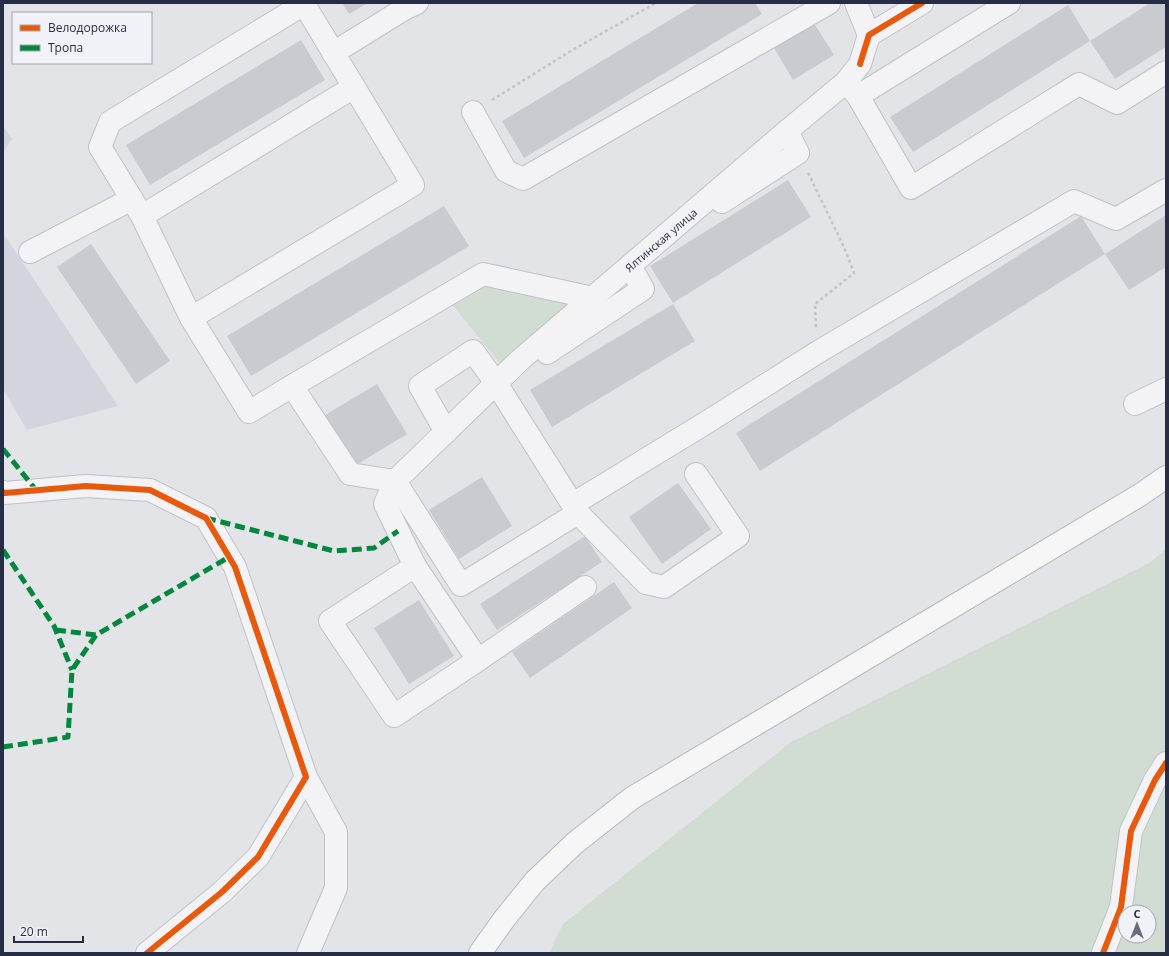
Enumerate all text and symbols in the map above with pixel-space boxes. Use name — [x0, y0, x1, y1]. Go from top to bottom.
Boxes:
legend — [12, 12, 152, 64]
text: Велодорожка — [48, 19, 127, 36]
text: Тропа — [48, 39, 83, 56]
street label: Ялтинская улица — [621, 204, 700, 275]
north arrow — [1117, 904, 1157, 944]
text: С — [1133, 906, 1141, 921]
scale bar — [14, 918, 83, 944]
text: 20 m — [20, 923, 48, 940]

